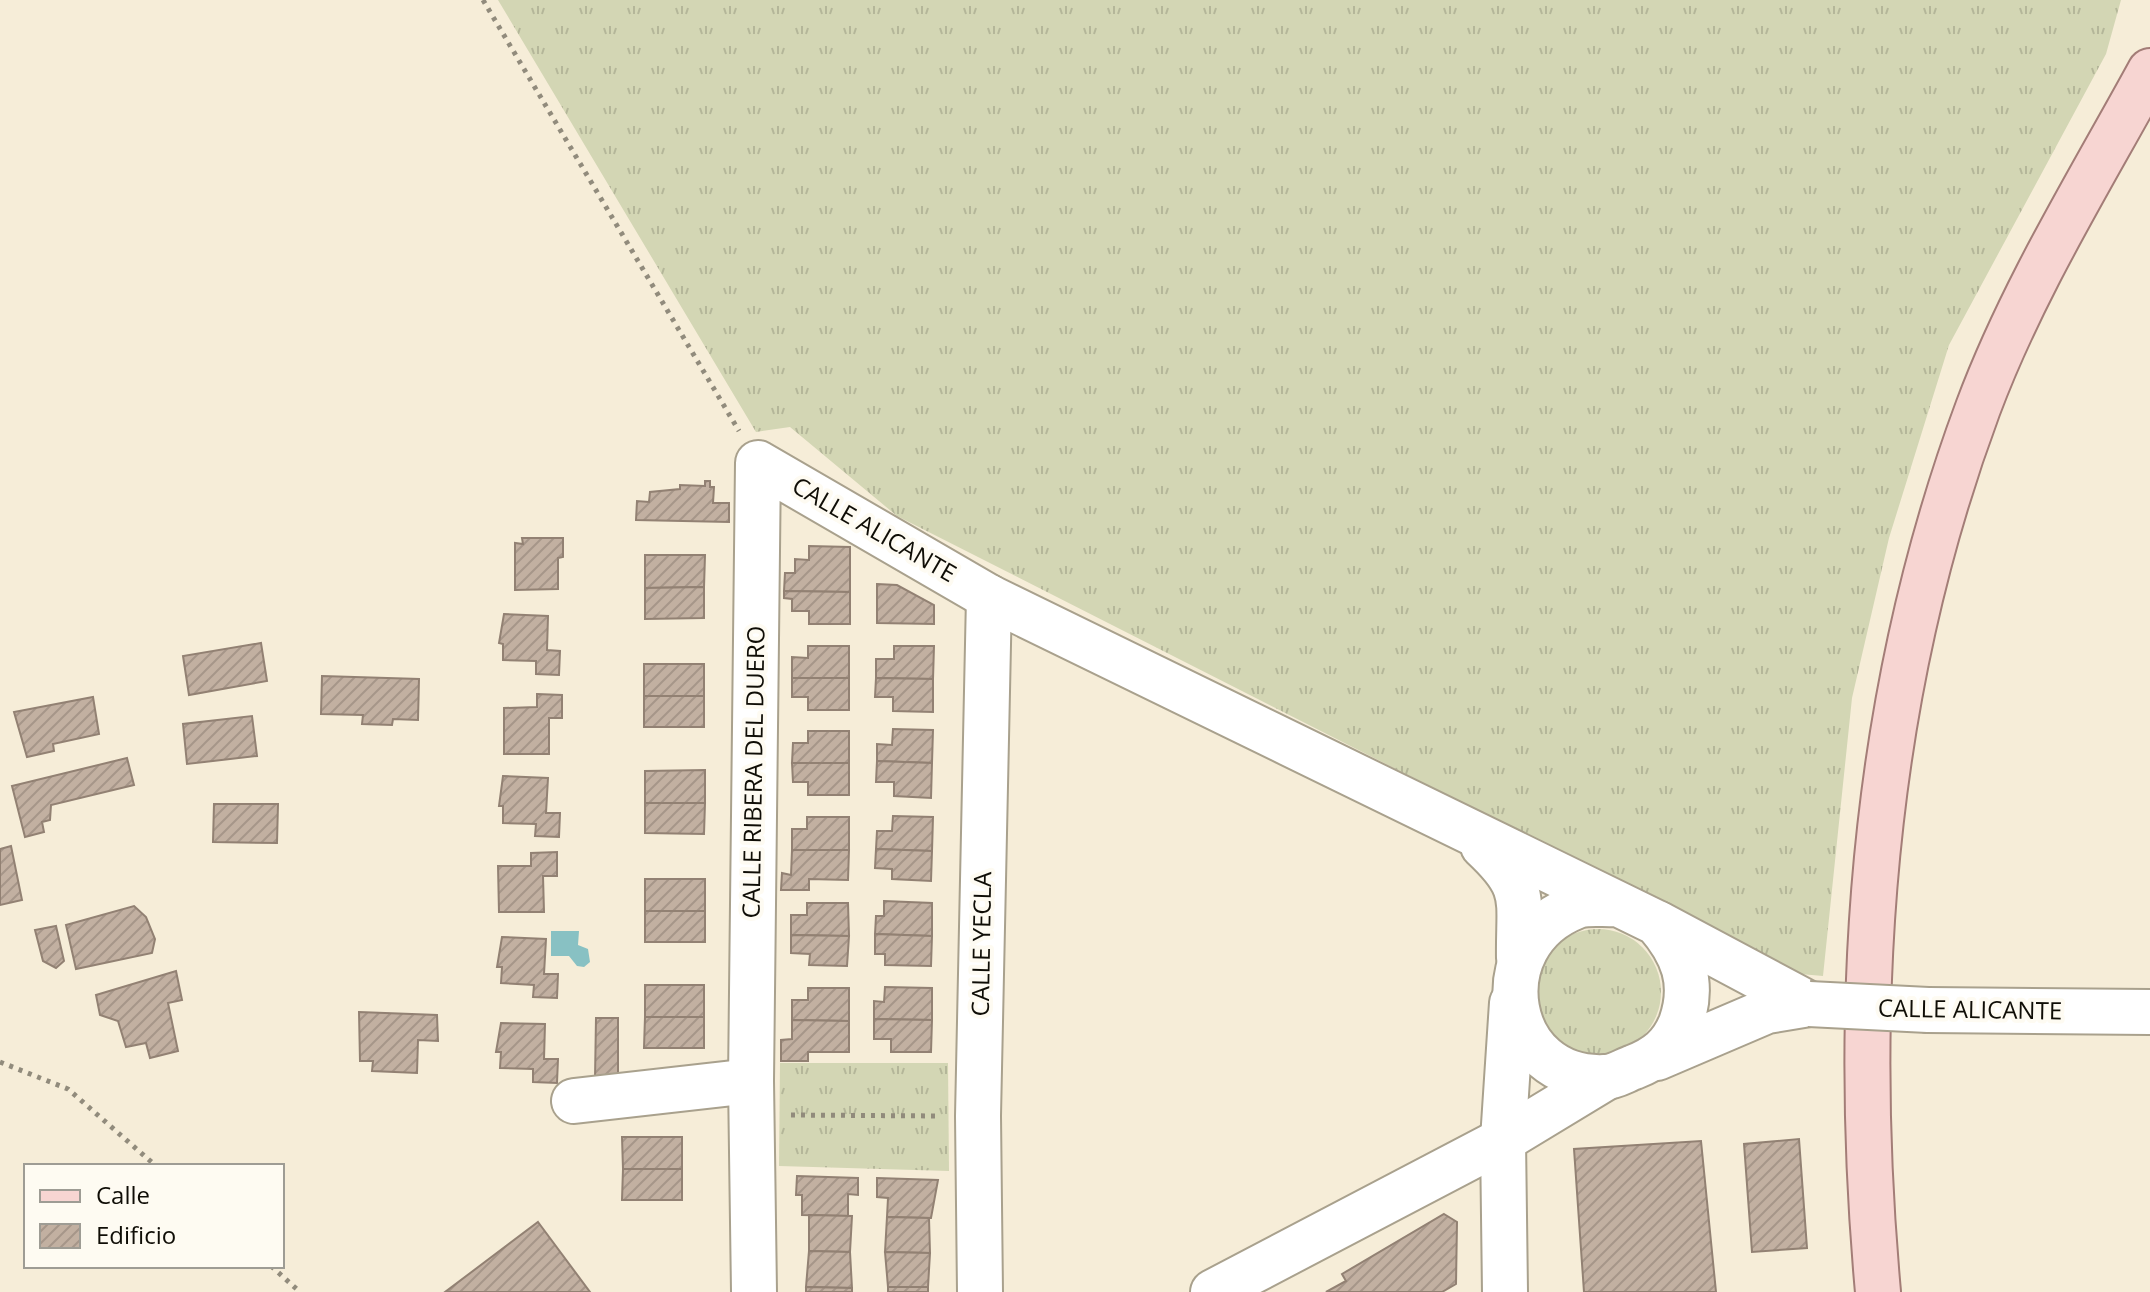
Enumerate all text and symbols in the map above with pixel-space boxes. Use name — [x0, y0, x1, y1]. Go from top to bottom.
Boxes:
street label: CALLE ALICANTE — [787, 468, 963, 589]
street label: CALLE RIBERA DEL DUERO — [733, 625, 772, 919]
street label: CALLE YECLA — [963, 871, 998, 1017]
street label: CALLE ALICANTE — [1878, 990, 2062, 1027]
legend — [24, 1164, 284, 1268]
text: Calle — [96, 1178, 150, 1211]
text: Edificio — [96, 1218, 176, 1251]

